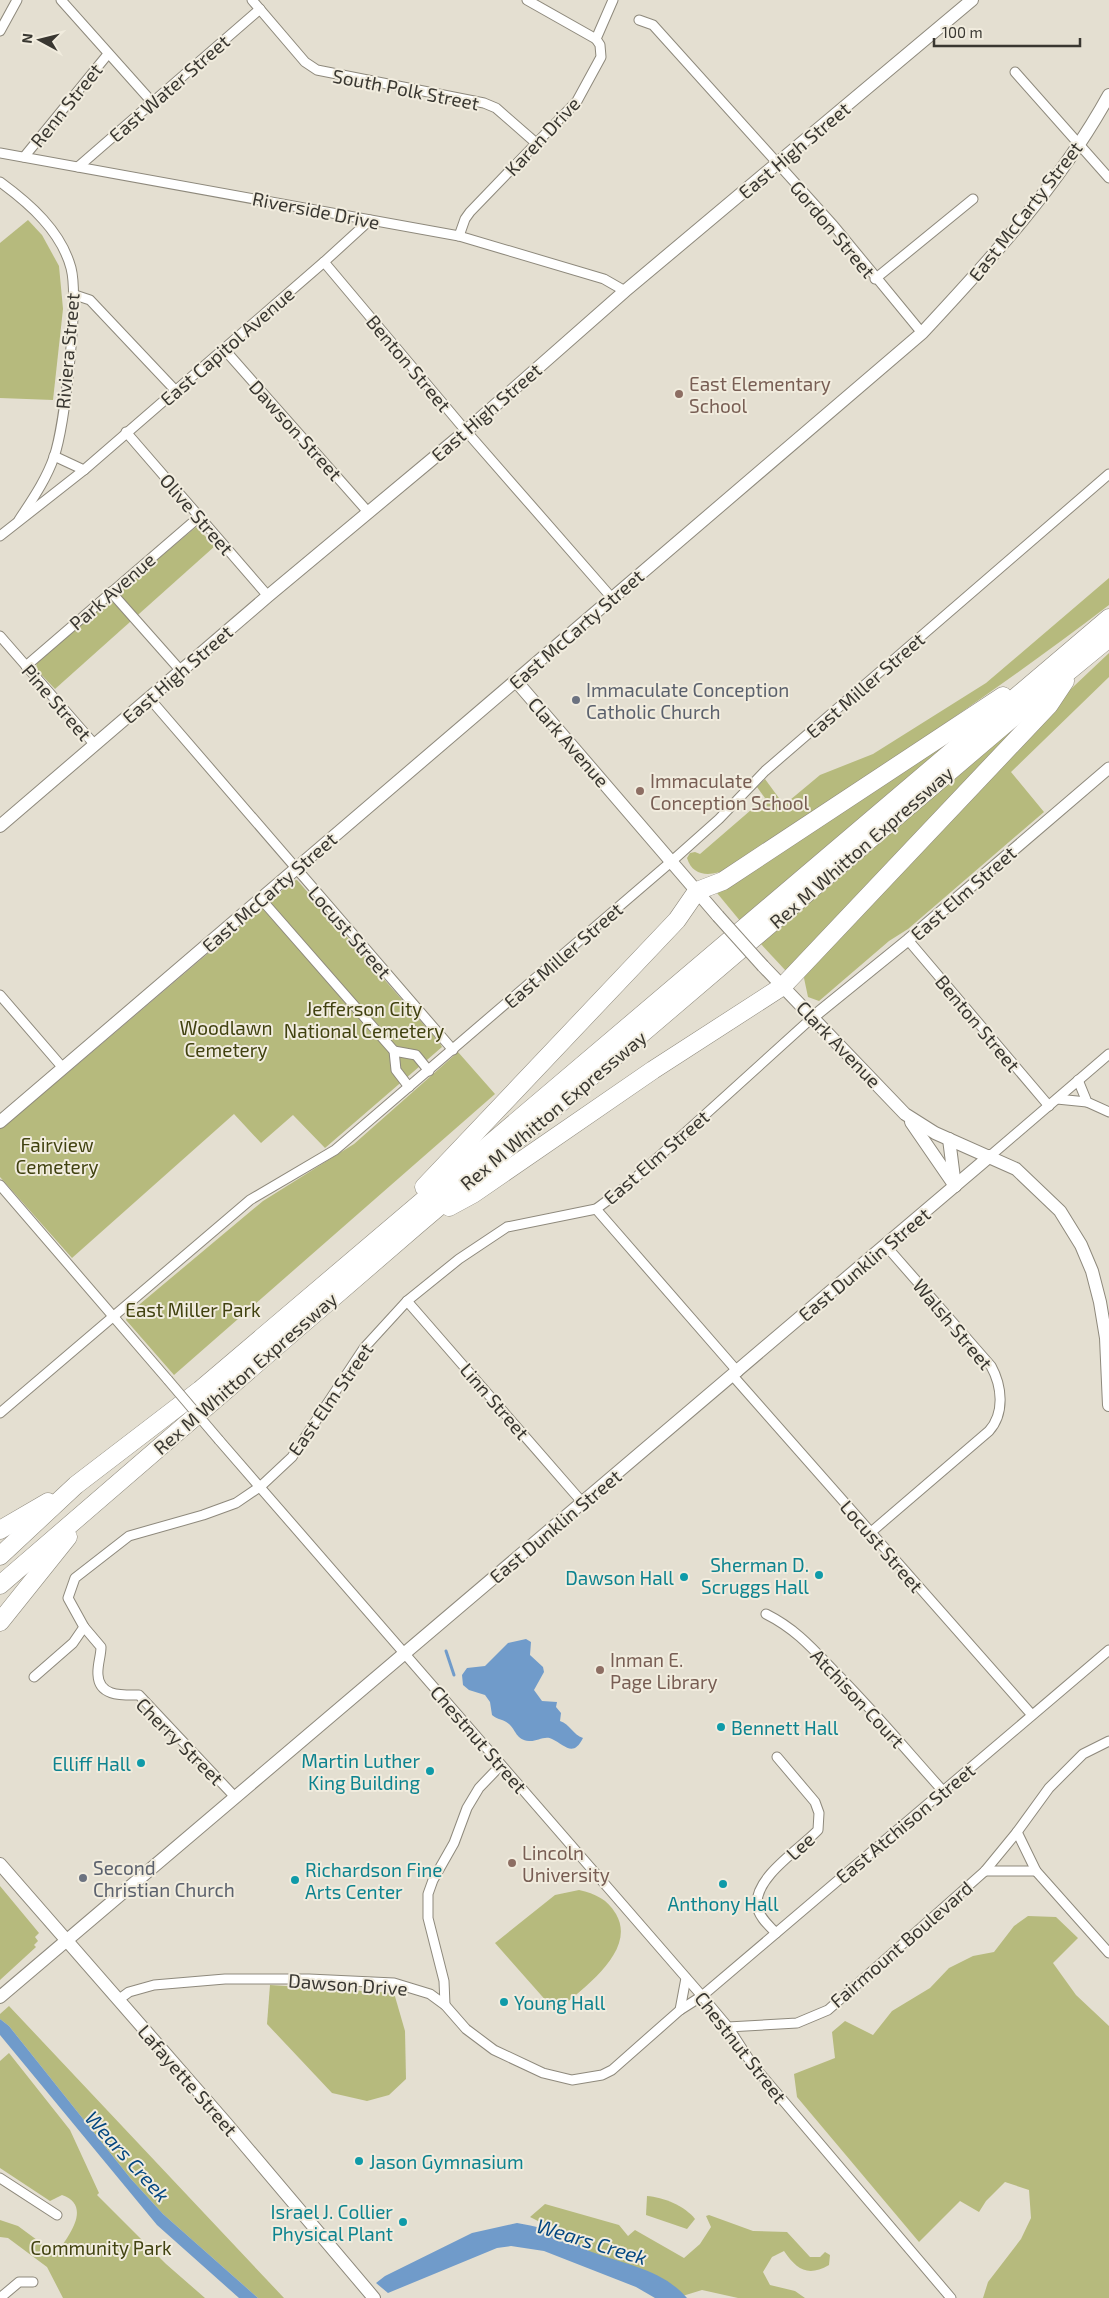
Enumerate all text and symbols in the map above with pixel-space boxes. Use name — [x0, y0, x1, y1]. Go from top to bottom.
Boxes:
north arrow — [15, 15, 65, 65]
scale bar — [934, 15, 1080, 47]
text: 100 m — [942, 23, 983, 41]
street label: East Water Street — [104, 30, 234, 146]
text: N — [18, 32, 36, 44]
street label: Renn Street — [25, 59, 107, 151]
street label: South Polk Street — [331, 64, 481, 114]
street label: Karen Drive — [500, 92, 584, 180]
street label: East High Street — [734, 97, 854, 203]
street label: East McCarty Street — [963, 137, 1087, 285]
street label: Gordon Street — [786, 176, 880, 282]
street label: Riverside Drive — [250, 186, 382, 234]
street label: East Capitol Avenue — [155, 282, 299, 410]
street label: Riviera Street — [50, 292, 84, 410]
street label: Benton Street — [362, 310, 456, 416]
street label: East High Street — [426, 358, 546, 466]
place label: East Elementary School — [689, 372, 831, 417]
street label: Dawson Street — [245, 375, 347, 485]
marker: East Elementary School — [673, 388, 685, 400]
street label: Olive Street — [155, 469, 239, 559]
street label: Park Avenue — [64, 548, 160, 634]
street label: East McCarty Street — [504, 564, 648, 694]
street label: East High Street — [117, 620, 237, 728]
street label: East Miller Street — [801, 627, 929, 743]
street label: Pine Street — [17, 659, 97, 745]
place label: Immaculate Conception Catholic Church — [586, 678, 789, 723]
street label: Clark Avenue — [524, 692, 614, 792]
marker: Immaculate Conception Catholic Church — [570, 694, 582, 706]
street label: Rex M Whitton Expressway — [764, 761, 958, 933]
place label: Immaculate Conception School — [650, 769, 810, 814]
marker: Immaculate Conception School — [634, 785, 646, 797]
street label: East McCarty Street — [197, 827, 341, 957]
street label: East Elm Street — [906, 841, 1020, 945]
street label: Locust Street — [304, 881, 396, 983]
street label: East Miller Street — [499, 897, 627, 1013]
street label: Benton Street — [931, 970, 1025, 1076]
street label: Clark Avenue — [792, 996, 886, 1092]
park label: Jefferson City National Cemetery — [284, 997, 444, 1042]
park label: Woodlawn Cemetery — [180, 1016, 272, 1061]
street label: Rex M Whitton Expressway — [455, 1025, 651, 1195]
street label: East Elm Street — [599, 1105, 713, 1209]
park label: Fairview Cemetery — [16, 1133, 99, 1178]
street label: East Dunklin Street — [793, 1202, 935, 1326]
street label: Walsh Street — [908, 1274, 998, 1374]
street label: Rex M Whitton Expressway — [148, 1287, 342, 1459]
park label: East Miller Park — [125, 1298, 261, 1321]
street label: East Elm Street — [283, 1338, 377, 1460]
street label: Linn Street — [456, 1358, 534, 1444]
street label: East Dunklin Street — [484, 1464, 626, 1588]
street label: Locust Street — [836, 1495, 928, 1597]
place label: Sherman D. Scruggs Hall — [701, 1553, 809, 1598]
place label: Dawson Hall — [565, 1566, 674, 1589]
marker: Sherman D. Scruggs Hall — [813, 1569, 825, 1581]
marker: Dawson Hall — [678, 1571, 690, 1583]
street label: Atchison Court — [806, 1644, 910, 1752]
place label: Inman E. Page Library — [610, 1648, 718, 1693]
marker: Inman E. Page Library — [594, 1664, 606, 1676]
street label: Chestnut Street — [426, 1680, 532, 1798]
street label: Cherry Street — [132, 1693, 228, 1789]
place label: Bennett Hall — [731, 1716, 839, 1739]
marker: Bennett Hall — [715, 1721, 727, 1733]
place label: Martin Luther King Building — [301, 1749, 420, 1794]
place label: Elliff Hall — [52, 1752, 131, 1775]
marker: Elliff Hall — [135, 1757, 147, 1769]
street label: East Atchison Street — [831, 1758, 979, 1888]
marker: Martin Luther King Building — [424, 1765, 436, 1777]
street label: Lee — [781, 1827, 819, 1865]
place label: Lincoln University — [522, 1841, 610, 1886]
place label: Second Christian Church — [93, 1856, 235, 1901]
marker: Lincoln University — [506, 1857, 518, 1869]
place label: Richardson Fine Arts Center — [305, 1858, 442, 1903]
marker: Second Christian Church — [77, 1872, 89, 1884]
marker: Richardson Fine Arts Center — [289, 1874, 301, 1886]
street label: Fairmount Boulevard — [825, 1876, 977, 2012]
marker: Anthony Hall — [717, 1878, 729, 1890]
place label: Anthony Hall — [667, 1892, 779, 1915]
street label: Dawson Drive — [288, 1968, 408, 2000]
street label: Chestnut Street — [690, 1987, 792, 2107]
place label: Young Hall — [514, 1991, 606, 2014]
marker: Young Hall — [498, 1996, 510, 2008]
street label: Lafayette Street — [133, 2020, 243, 2140]
water label: Wears Creek — [81, 2106, 175, 2206]
place label: Jason Gymnasium — [369, 2150, 524, 2173]
marker: Jason Gymnasium — [353, 2155, 365, 2167]
place label: Israel J. Collier Physical Plant — [271, 2200, 393, 2245]
water label: Wears Creek — [534, 2213, 650, 2269]
marker: Israel J. Collier Physical Plant — [397, 2216, 409, 2228]
park label: Community Park — [30, 2236, 172, 2259]

